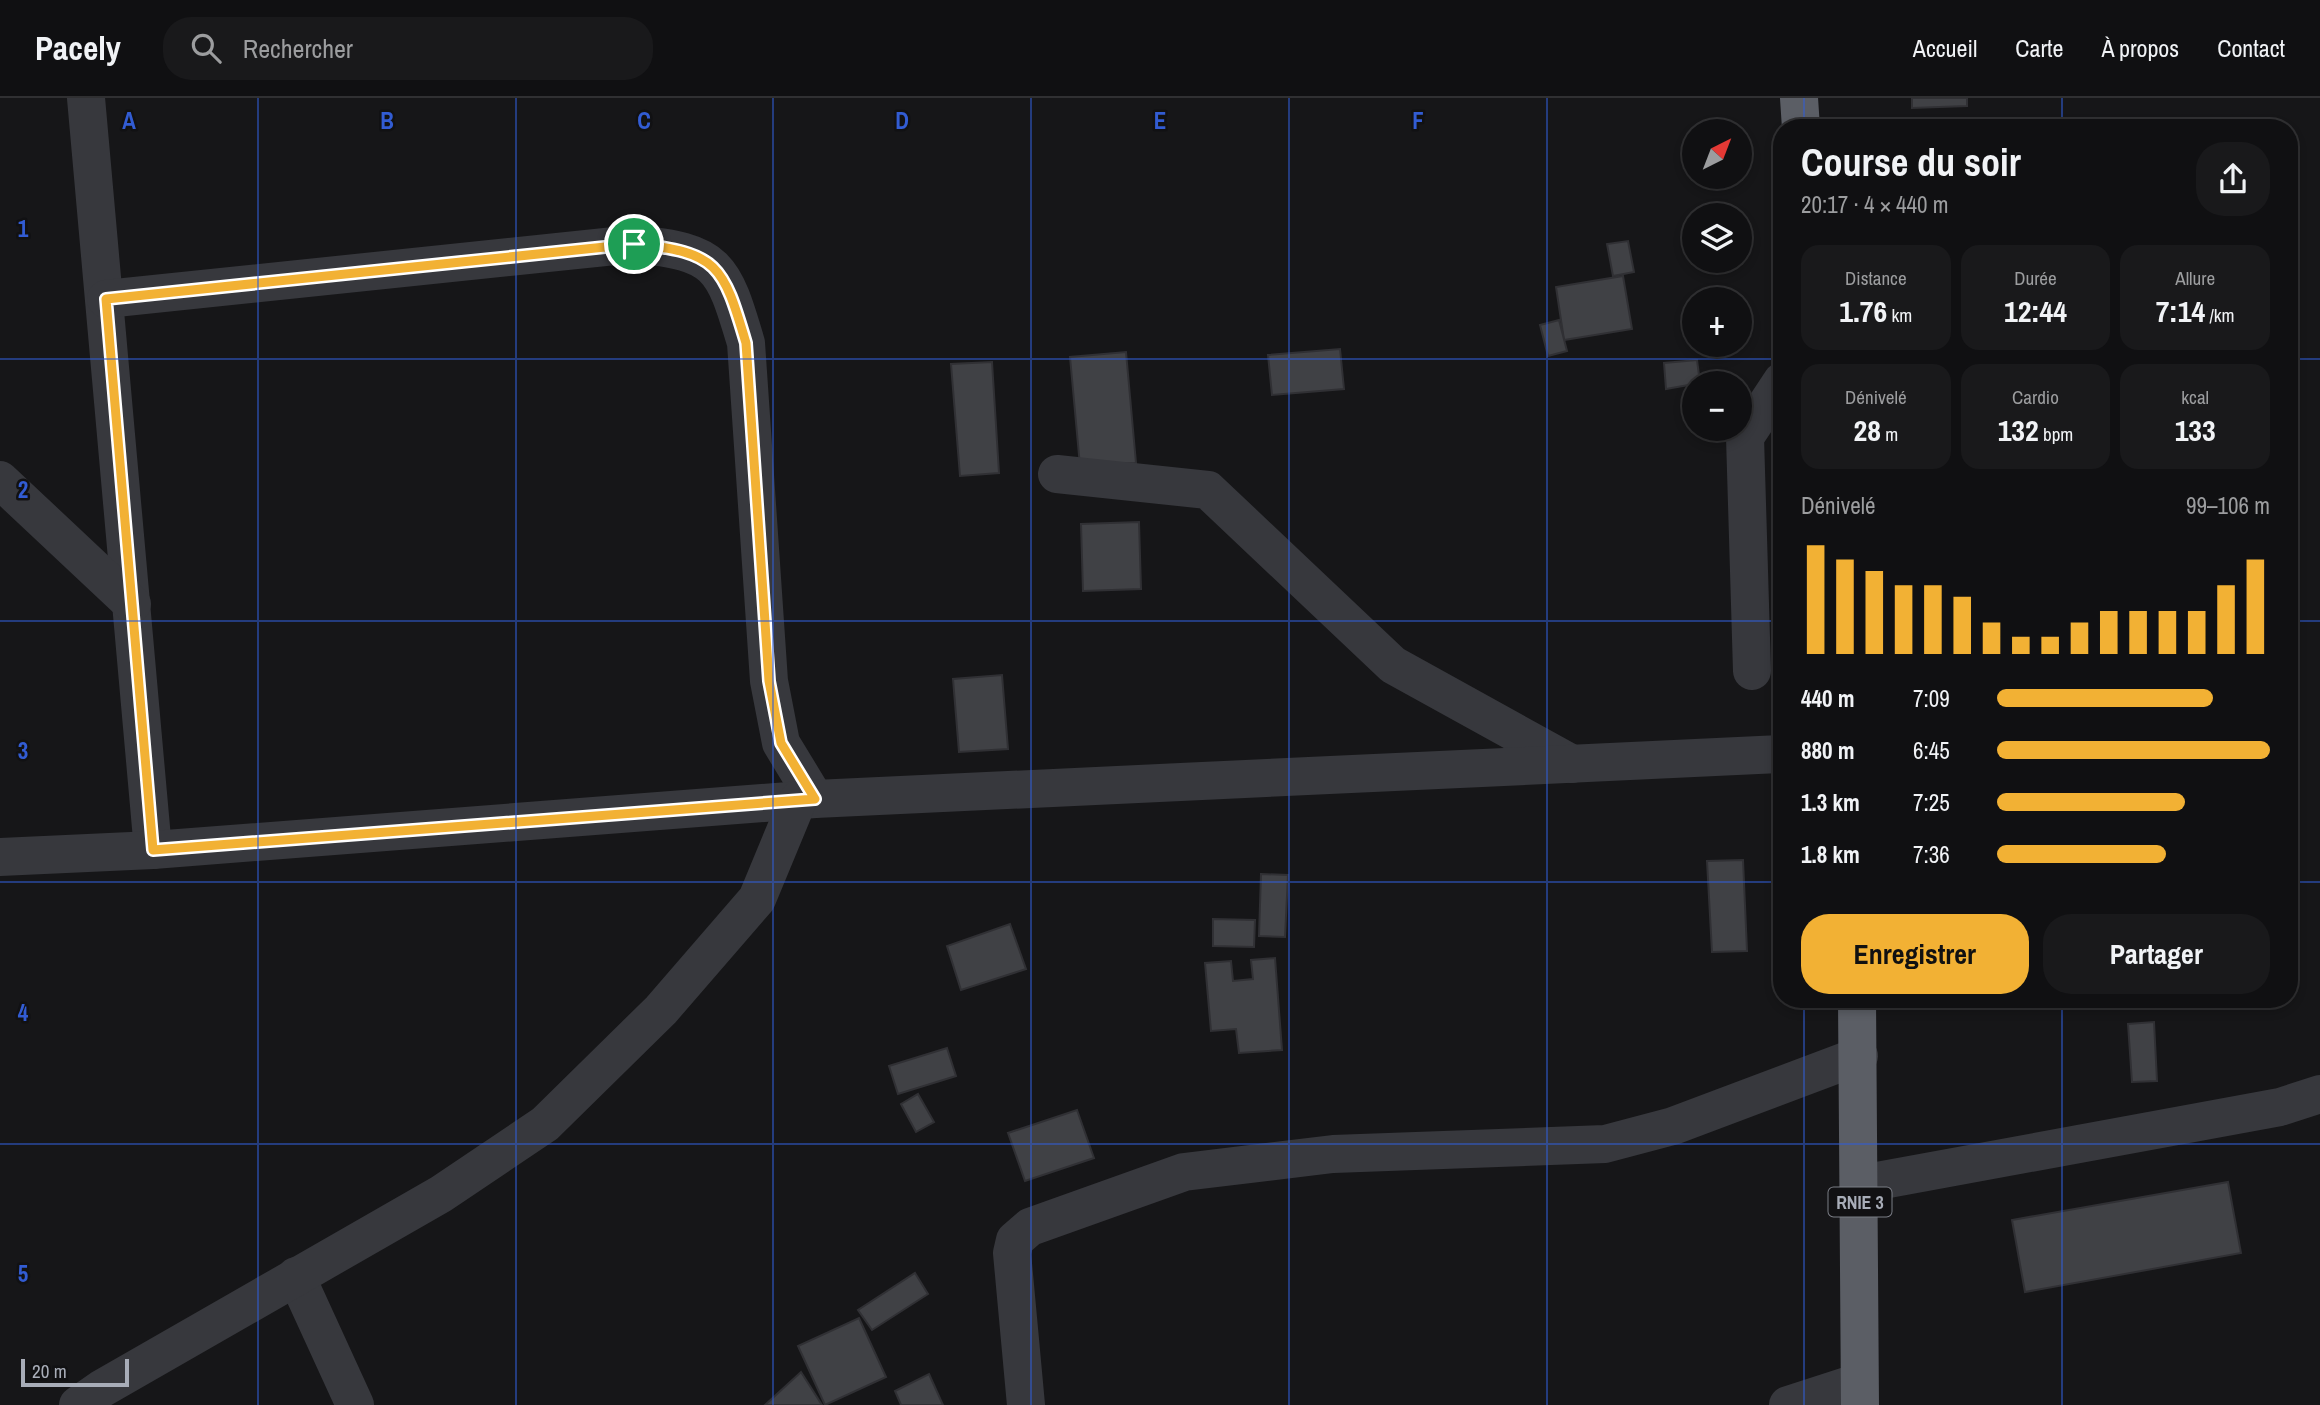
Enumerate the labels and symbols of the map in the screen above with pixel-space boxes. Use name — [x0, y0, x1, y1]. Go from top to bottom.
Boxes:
text: A — [122, 105, 136, 136]
text: B — [380, 105, 394, 136]
text: C — [637, 105, 651, 136]
text: D — [895, 105, 909, 136]
text: E — [1154, 105, 1166, 136]
text: F — [1412, 105, 1424, 136]
north arrow — [1682, 119, 1752, 189]
text: 1 — [18, 213, 29, 244]
pin — [604, 214, 664, 274]
text: 2 — [18, 474, 28, 505]
text: 3 — [18, 735, 28, 766]
text: 4 — [18, 997, 29, 1028]
road number: RNIE 3 — [1828, 1188, 1892, 1217]
text: 5 — [18, 1258, 28, 1289]
scale bar — [21, 1356, 130, 1388]

